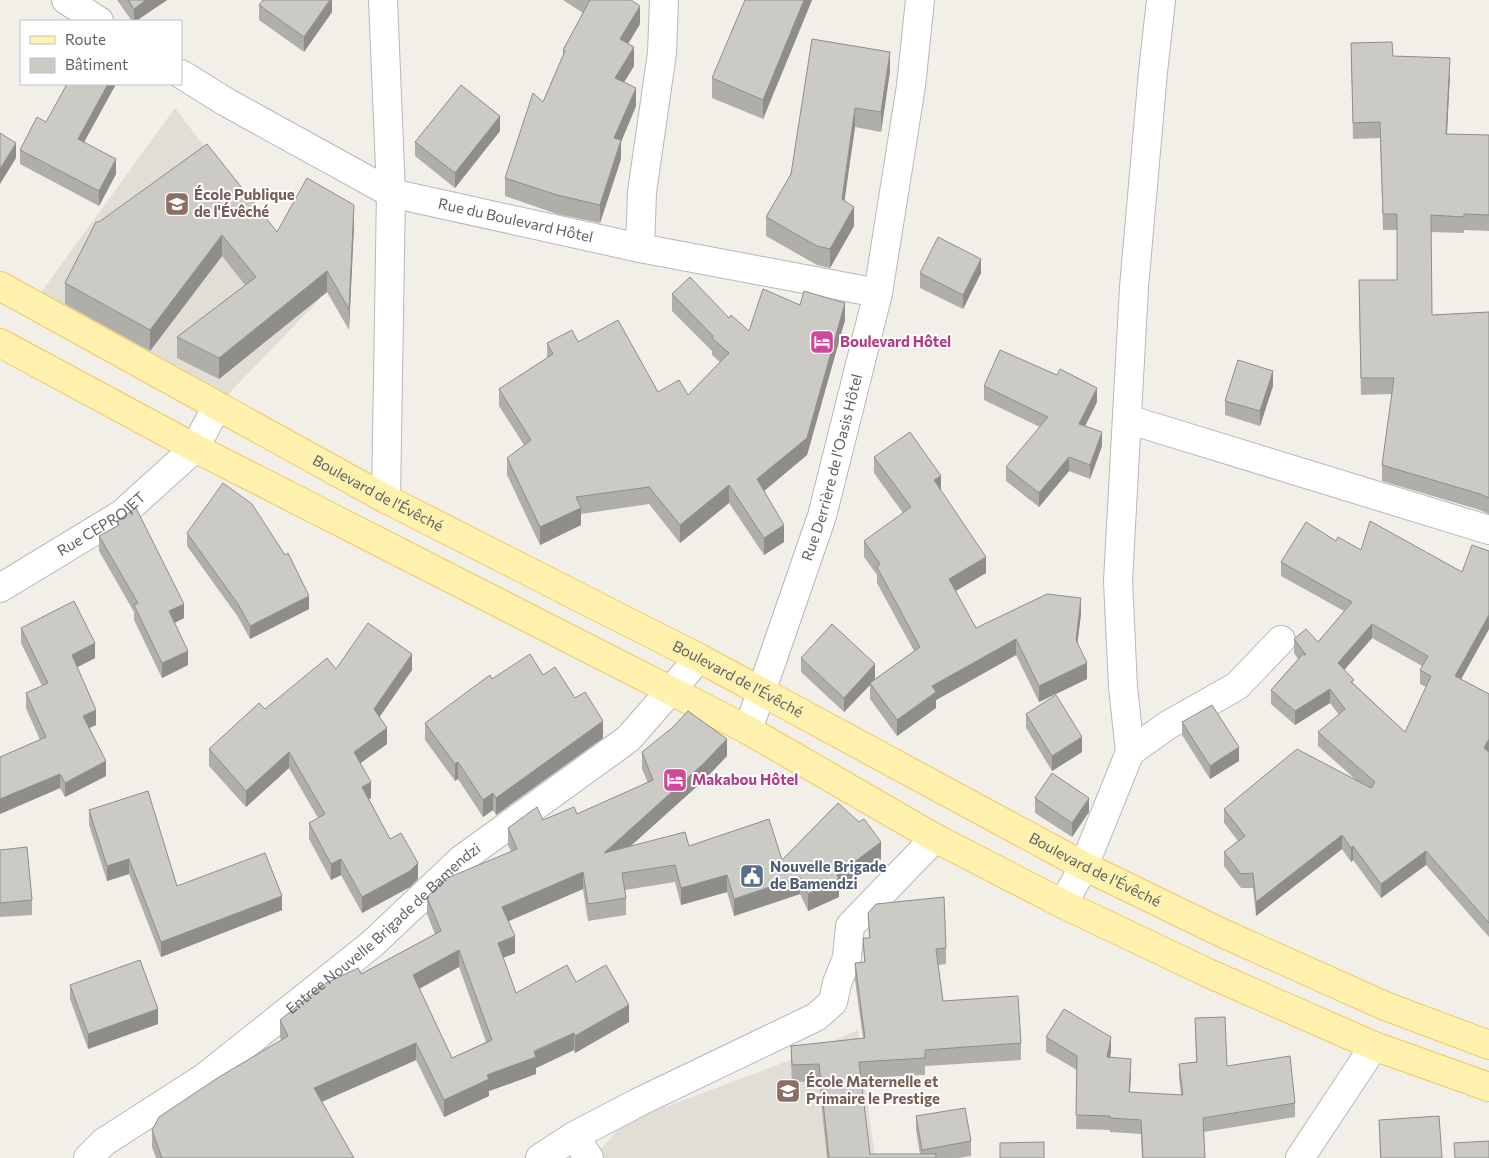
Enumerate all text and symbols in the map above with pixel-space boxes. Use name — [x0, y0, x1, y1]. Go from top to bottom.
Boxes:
legend — [20, 20, 182, 85]
text: Route — [65, 30, 106, 48]
text: Bâtiment — [65, 55, 128, 73]
place label: École Publique de l'Évêché — [194, 185, 295, 220]
school or university icon: École Publique de l'Évêché — [164, 191, 190, 217]
street label: Rue du Boulevard Hôtel — [437, 194, 595, 245]
hotel icon: Boulevard Hôtel — [809, 329, 835, 355]
place label: Boulevard Hôtel — [840, 332, 951, 350]
street label: Rue Derrière de l'Oasis Hôtel — [797, 372, 865, 563]
street label: Boulevard de l'Évêché — [310, 450, 447, 535]
street label: Rue CEPROJET — [53, 487, 149, 559]
street label: Boulevard de l'Évêché — [670, 636, 807, 721]
hotel icon: Makabou Hôtel — [662, 767, 688, 793]
place label: Makabou Hôtel — [692, 770, 798, 788]
street label: Boulevard de l'Évêché — [1026, 828, 1164, 910]
street label: Entree Nouvelle Brigade de Bamendzi — [282, 839, 484, 1017]
place label: Nouvelle Brigade de Bamendzi — [770, 857, 887, 892]
public building icon: Nouvelle Brigade de Bamendzi — [739, 863, 765, 889]
place label: École Maternelle et Primaire le Prestige — [806, 1072, 940, 1107]
school or university icon: École Maternelle et Primaire le Prestige — [775, 1078, 801, 1104]

